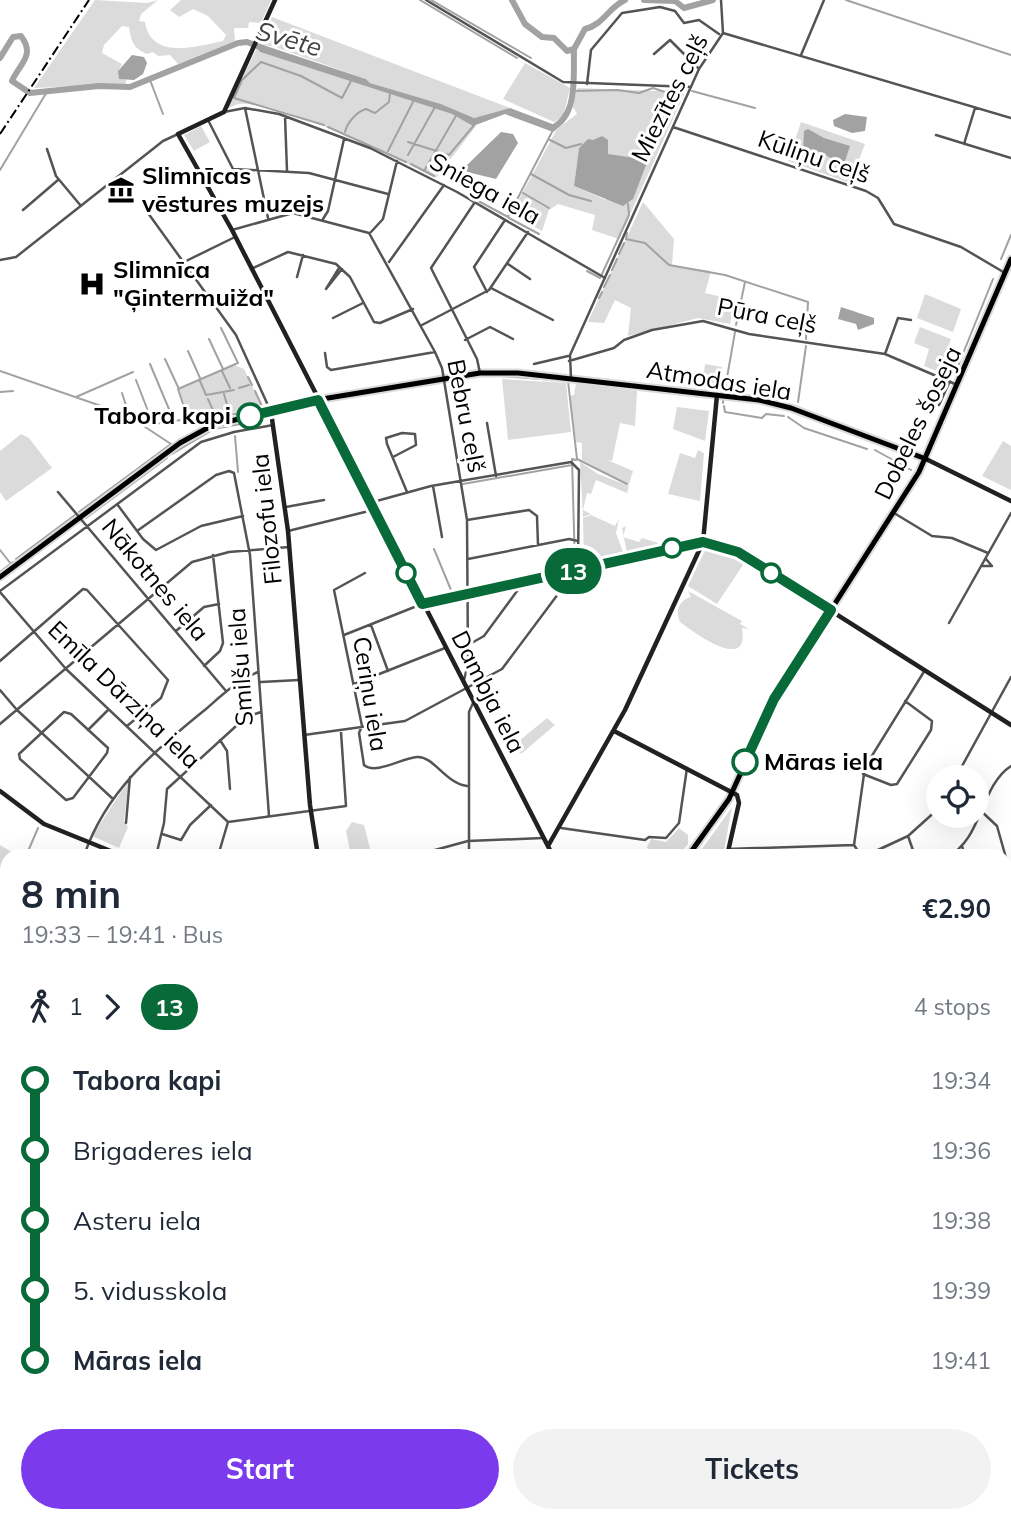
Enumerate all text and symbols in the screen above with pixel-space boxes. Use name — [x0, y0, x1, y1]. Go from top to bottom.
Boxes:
water label: Svēte — [252, 13, 326, 64]
street label: Miezītes ceļš — [624, 29, 715, 167]
street label: Kūliņu ceļš — [754, 123, 874, 190]
street label: Sniega iela — [425, 145, 546, 231]
place label: Slimnīcas vēstures muzejs — [141, 160, 324, 218]
museum icon: Slimnīcas vēstures muzejs — [106, 175, 136, 205]
place label: Slimnīca "Ģintermuiža" — [113, 254, 274, 313]
hospital icon: Slimnīca "Ģintermuiža" — [77, 269, 107, 299]
street label: Pūra ceļš — [715, 291, 820, 340]
street label: Dobeles šoseja — [867, 341, 967, 504]
street label: Atmodas iela — [645, 354, 794, 406]
street label: Bebru ceļš — [440, 357, 493, 475]
place label: Tabora kapi — [94, 400, 231, 430]
marker: Tabora kapi — [237, 403, 263, 429]
street label: Filozofu iela — [244, 452, 288, 586]
street label: Nākotnes iela — [96, 512, 216, 647]
unlabelled marker — [662, 538, 682, 558]
line badge: 13 — [542, 548, 604, 594]
text: 13 — [559, 556, 587, 586]
unlabelled marker — [396, 563, 416, 583]
unlabelled marker — [761, 563, 781, 583]
street label: Smilšu iela — [221, 607, 259, 727]
street label: Emīla Dārziņa iela — [42, 614, 207, 775]
street label: Dambja iela — [445, 625, 532, 758]
street label: Ceriņu iela — [346, 634, 395, 754]
place label: Māras iela — [764, 746, 883, 776]
marker: Māras iela — [732, 749, 758, 775]
map controls — [926, 765, 989, 828]
button: locate — [926, 765, 989, 828]
text: 8 min — [21, 870, 121, 918]
text: €2.90 — [922, 892, 991, 925]
text: 19:33 – 19:41 · Bus — [21, 920, 223, 949]
icon: walk — [21, 988, 59, 1026]
icon: forward — [93, 988, 131, 1026]
text: 1 — [69, 992, 83, 1021]
text: 13 — [155, 992, 184, 1022]
text: 4 stops — [914, 992, 991, 1021]
text: Tabora kapi — [73, 1064, 221, 1097]
text: 19:34 — [931, 1066, 991, 1095]
text: Brigaderes iela — [73, 1134, 253, 1167]
text: 19:36 — [931, 1136, 991, 1165]
text: Asteru iela — [73, 1204, 201, 1237]
text: 19:38 — [931, 1206, 991, 1235]
text: 5. vidusskola — [73, 1274, 227, 1307]
text: 19:39 — [931, 1276, 991, 1305]
text: Māras iela — [73, 1344, 202, 1377]
text: 19:41 — [931, 1346, 991, 1375]
button: Start — [21, 1429, 499, 1509]
button: Tickets — [513, 1429, 991, 1509]

